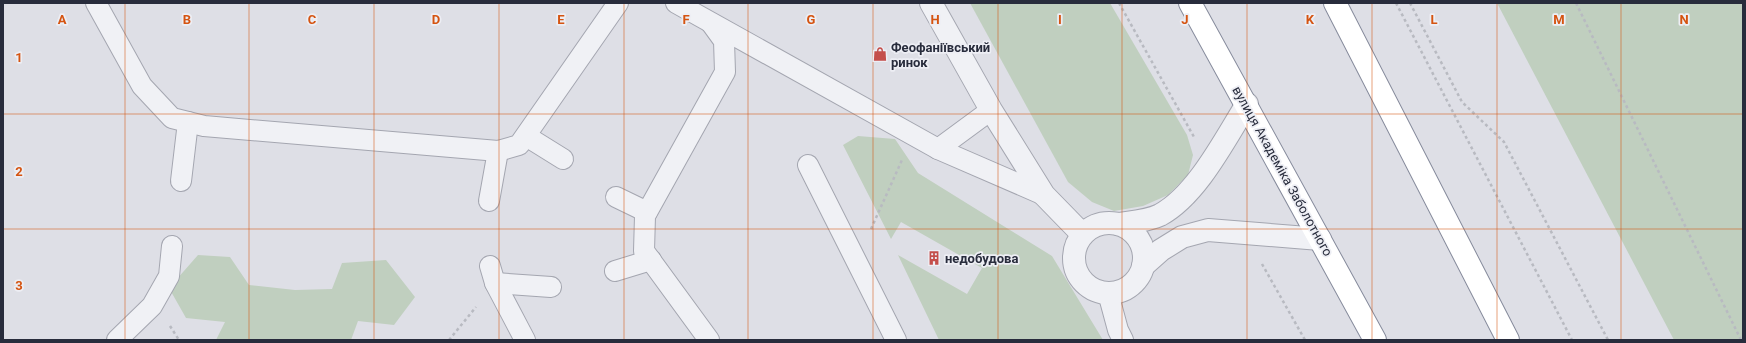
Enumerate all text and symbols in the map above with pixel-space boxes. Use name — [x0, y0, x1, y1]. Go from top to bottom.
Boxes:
text: A — [58, 12, 67, 27]
text: B — [183, 12, 191, 27]
text: C — [308, 12, 317, 27]
text: D — [432, 12, 440, 27]
text: E — [557, 12, 565, 27]
text: F — [682, 12, 690, 27]
text: G — [807, 12, 816, 27]
text: H — [930, 12, 940, 27]
text: I — [1058, 12, 1062, 27]
text: J — [1181, 12, 1189, 27]
text: K — [1306, 12, 1315, 27]
text: L — [1430, 12, 1438, 27]
text: M — [1553, 12, 1565, 27]
text: N — [1679, 12, 1689, 27]
place label: Феофаніївський ринок — [891, 40, 990, 70]
shop icon: Феофаніївський ринок — [872, 46, 888, 62]
text: 1 — [15, 50, 23, 65]
street label: вулиця Академіка Заболотного — [1229, 84, 1336, 259]
text: 2 — [15, 164, 23, 179]
building icon: недобудова — [926, 250, 942, 266]
place label: недобудова — [945, 251, 1018, 266]
text: 3 — [15, 278, 23, 293]

